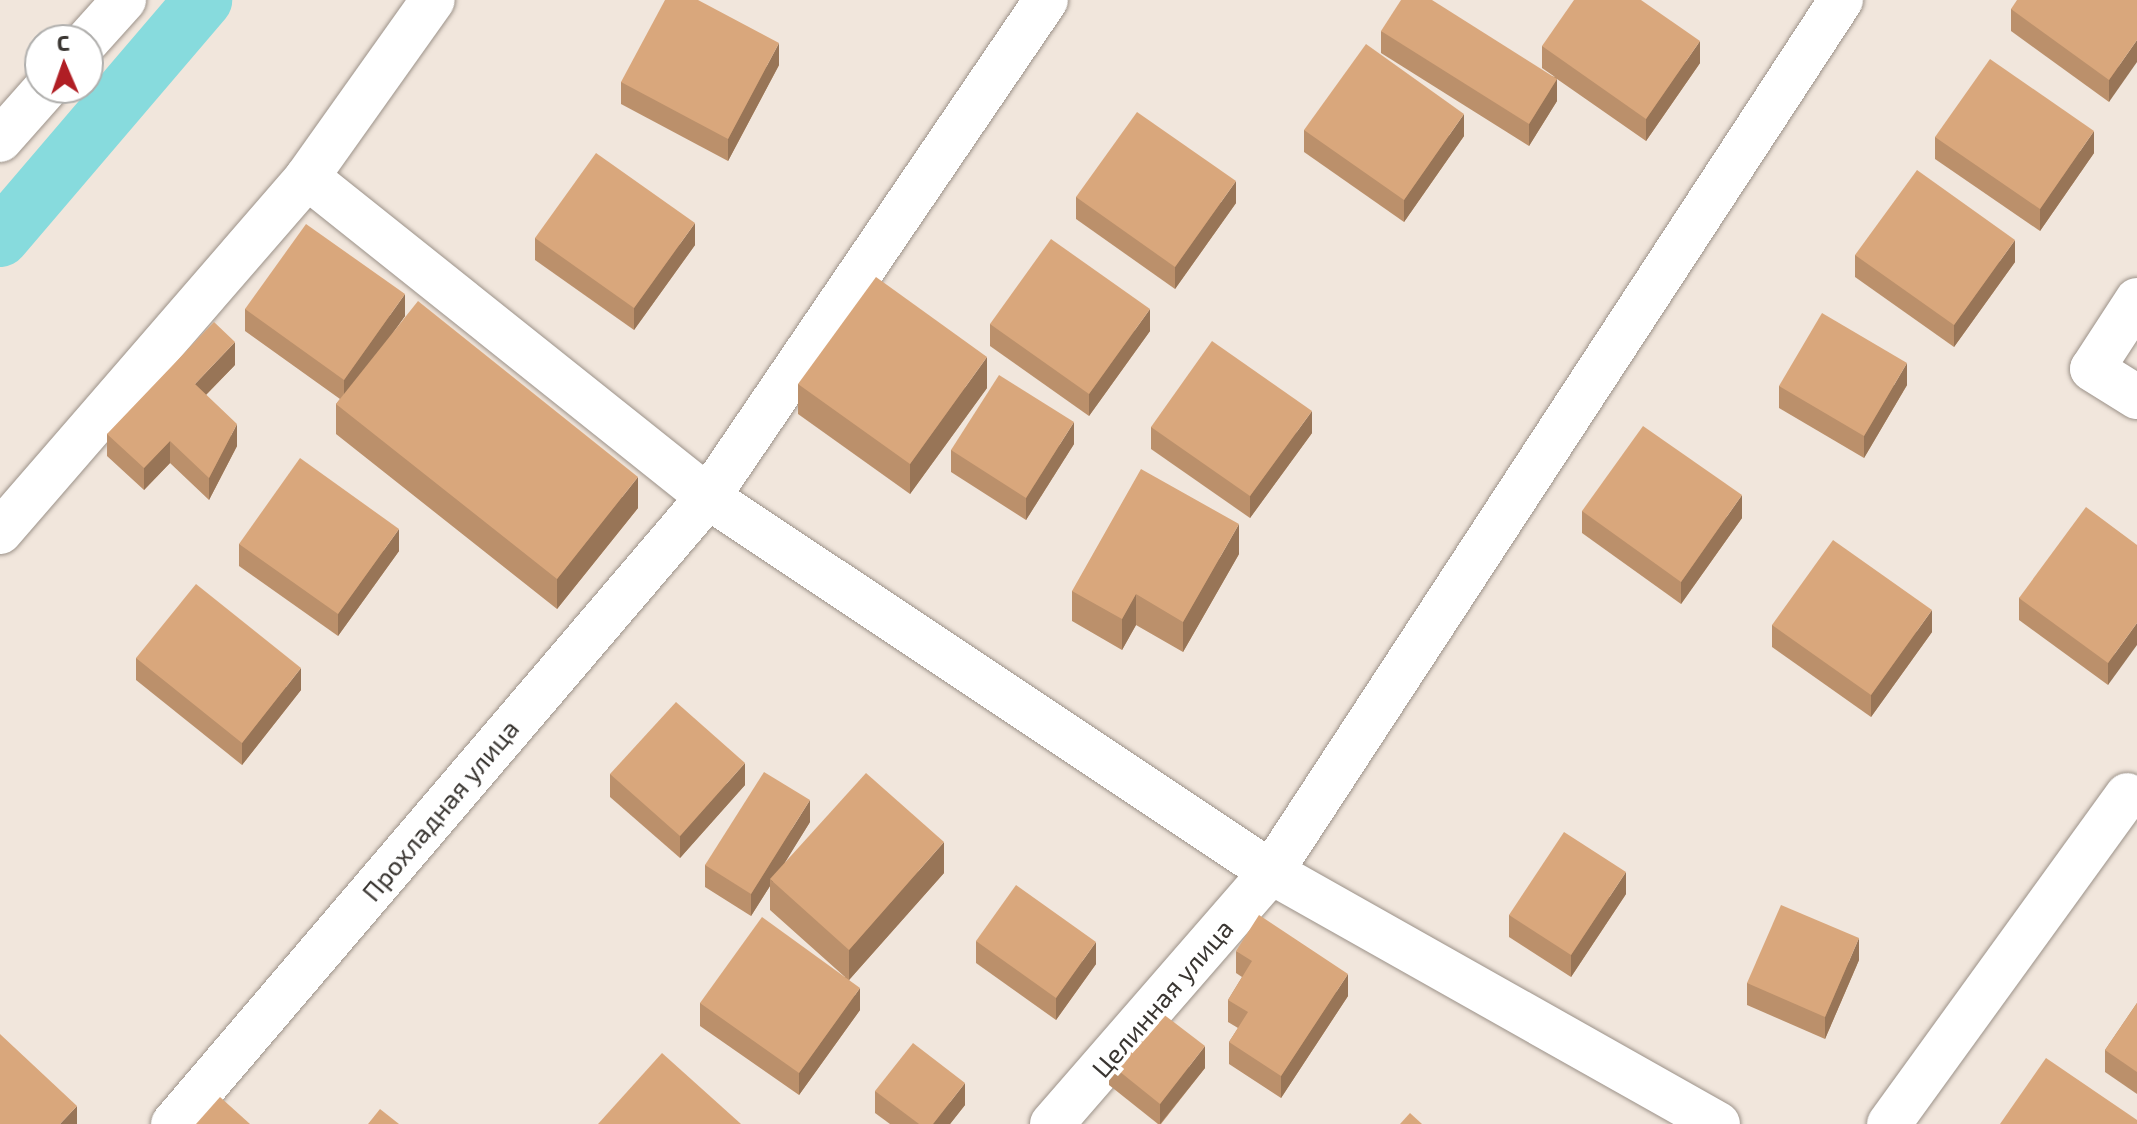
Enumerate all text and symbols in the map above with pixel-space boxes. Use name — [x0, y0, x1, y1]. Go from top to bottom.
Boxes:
north arrow — [24, 24, 104, 104]
text: С — [56, 29, 70, 55]
street label: Прохладная улица — [355, 713, 525, 907]
street label: Целинная улица — [1085, 913, 1239, 1083]

